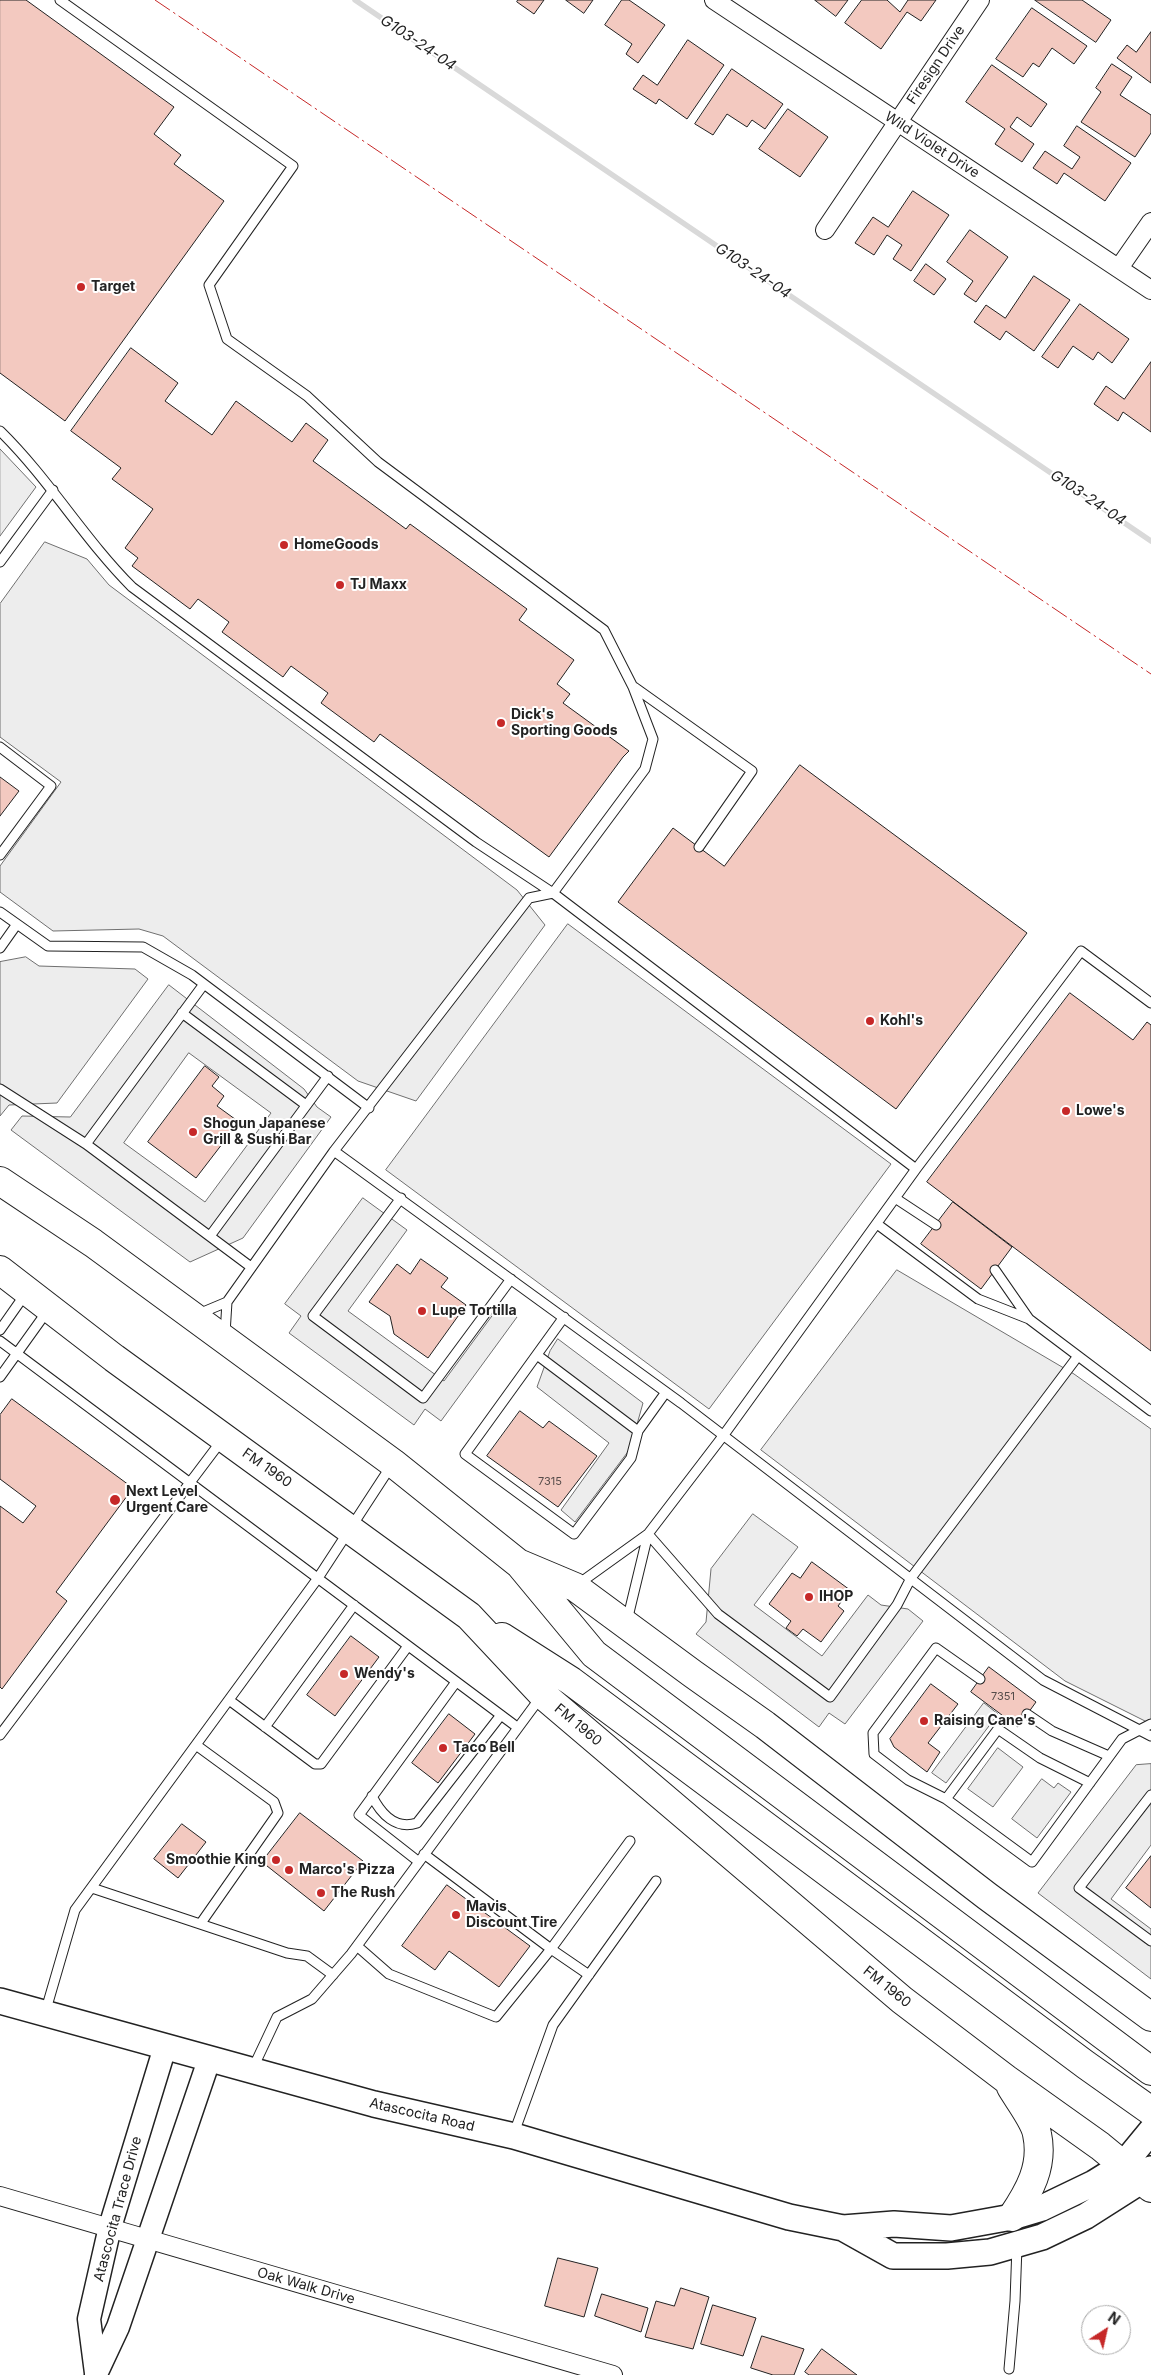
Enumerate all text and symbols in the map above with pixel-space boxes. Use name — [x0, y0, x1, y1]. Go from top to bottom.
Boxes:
water label: G103-24-04 — [377, 11, 459, 75]
street label: Firesign Drive — [904, 23, 968, 107]
street label: Wild Violet Drive — [882, 108, 982, 182]
water label: G103-24-04 — [712, 239, 794, 303]
place label: Target — [91, 279, 135, 295]
marker: Target — [75, 281, 87, 293]
water label: G103-24-04 — [1047, 466, 1129, 530]
place label: HomeGoods — [294, 537, 379, 553]
marker: HomeGoods — [278, 539, 290, 551]
place label: TJ Maxx — [350, 577, 407, 593]
marker: TJ Maxx — [334, 579, 346, 591]
place label: Dick's Sporting Goods — [511, 707, 618, 740]
marker: Dick's Sporting Goods — [495, 717, 507, 729]
place label: Kohl's — [880, 1013, 923, 1029]
marker: Kohl's — [864, 1015, 876, 1027]
place label: Lowe's — [1076, 1103, 1125, 1119]
marker: Lowe's — [1060, 1105, 1072, 1117]
place label: Shogun Japanese Grill & Sushi Bar — [203, 1116, 326, 1148]
marker: Shogun Japanese Grill & Sushi Bar — [187, 1126, 199, 1138]
place label: Lupe Tortilla — [432, 1303, 517, 1319]
marker: Lupe Tortilla — [416, 1305, 428, 1317]
street label: FM 1960 — [239, 1445, 295, 1491]
house number: 7315 — [538, 1475, 562, 1489]
place label: Next Level Urgent Care — [126, 1484, 208, 1516]
marker: Next Level Urgent Care — [108, 1493, 122, 1507]
place label: IHOP — [819, 1589, 853, 1605]
marker: IHOP — [803, 1591, 815, 1603]
place label: Wendy's — [354, 1666, 415, 1682]
marker: Wendy's — [338, 1668, 350, 1680]
house number: 7351 — [991, 1690, 1015, 1704]
street label: FM 1960 — [551, 1700, 605, 1750]
place label: Raising Cane's — [934, 1713, 1035, 1729]
marker: Raising Cane's — [918, 1715, 930, 1727]
place label: Taco Bell — [453, 1740, 515, 1756]
marker: Taco Bell — [437, 1742, 449, 1754]
place label: Smoothie King — [166, 1852, 266, 1868]
marker: Smoothie King — [270, 1854, 282, 1866]
place label: Marco's Pizza — [299, 1862, 395, 1878]
marker: Marco's Pizza — [283, 1864, 295, 1876]
place label: The Rush — [331, 1885, 395, 1901]
marker: The Rush — [315, 1887, 327, 1899]
place label: Mavis Discount Tire — [466, 1899, 557, 1931]
marker: Mavis Discount Tire — [450, 1909, 462, 1921]
street label: FM 1960 — [860, 1963, 914, 2011]
street label: Atascocita Road — [368, 2095, 476, 2135]
street label: Atascocita Trace Drive — [91, 2135, 145, 2283]
street label: Oak Walk Drive — [255, 2264, 357, 2308]
north arrow — [1081, 2305, 1131, 2355]
text: N — [1105, 2308, 1124, 2328]

